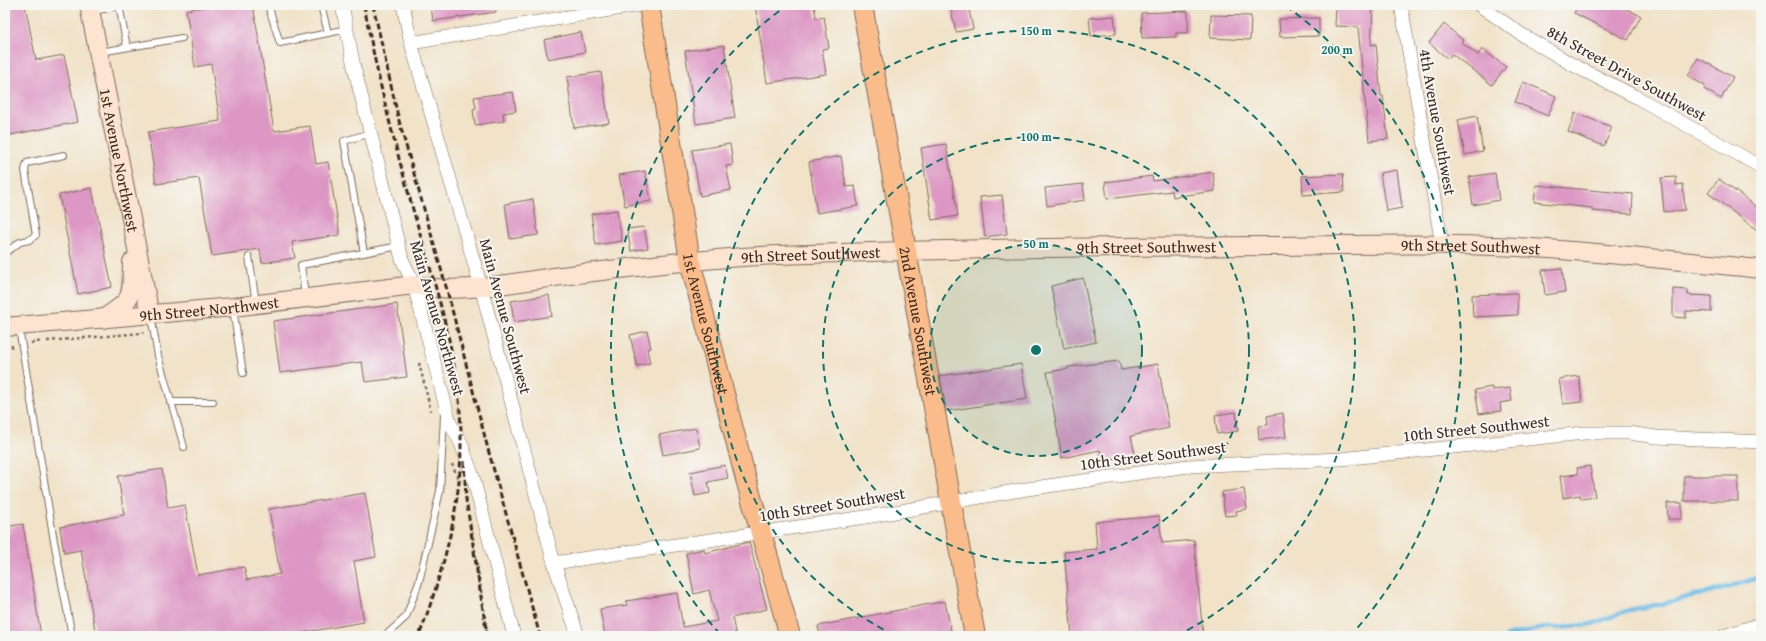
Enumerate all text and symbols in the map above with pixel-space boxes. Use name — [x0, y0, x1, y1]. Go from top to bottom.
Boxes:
street label: 8th Street Drive Southwest — [1543, 19, 1711, 127]
text: 150 m — [1020, 22, 1053, 39]
text: 200 m — [1321, 41, 1354, 58]
street label: 4th Avenue Southwest — [1413, 47, 1463, 197]
street label: 1st Avenue Northwest — [94, 86, 145, 235]
text: 100 m — [1020, 128, 1053, 145]
street label: 9th Street Southwest — [1401, 233, 1542, 260]
street label: 9th Street Southwest — [1077, 234, 1217, 259]
text: 50 m — [1023, 235, 1049, 252]
street label: Main Avenue Southwest — [474, 236, 538, 397]
street label: Main Avenue Northwest — [404, 237, 472, 399]
street label: 9th Street Southwest — [740, 240, 881, 269]
street label: 2nd Avenue Southwest — [893, 244, 944, 398]
street label: 1st Avenue Southwest — [677, 251, 736, 398]
street label: 9th Street Northwest — [138, 289, 281, 327]
centre of rings — [1029, 343, 1043, 357]
street label: 10th Street Southwest — [1401, 408, 1551, 448]
street label: 10th Street Southwest — [1078, 434, 1228, 476]
street label: 10th Street Southwest — [757, 481, 907, 527]

